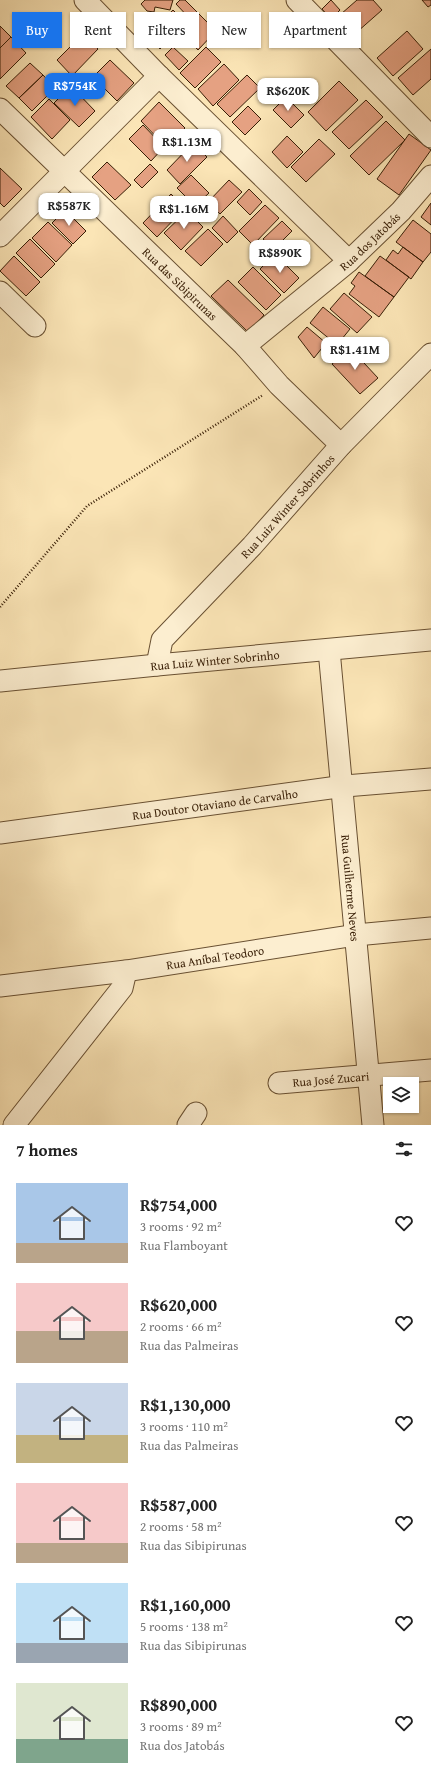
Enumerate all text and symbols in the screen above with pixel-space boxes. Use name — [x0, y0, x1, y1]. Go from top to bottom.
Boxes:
chip: Buy — [12, 12, 62, 48]
chip: Rent — [70, 12, 126, 48]
chip: Filters — [134, 12, 199, 48]
chip: New — [207, 12, 261, 48]
chip: Apartment — [269, 12, 361, 48]
pin: R$754K — [42, 73, 108, 107]
text: R$754K — [53, 76, 97, 95]
pin: R$620K — [255, 78, 321, 112]
text: R$620K — [266, 81, 310, 100]
pin: R$1.13M — [150, 129, 224, 163]
text: R$1.13M — [162, 132, 212, 151]
pin: R$587K — [36, 193, 102, 227]
text: R$587K — [47, 196, 91, 215]
pin: R$1.16M — [147, 196, 221, 230]
text: R$1.16M — [159, 199, 209, 218]
street label: Rua dos Jatobás — [336, 208, 404, 274]
pin: R$890K — [247, 240, 313, 274]
street label: Rua das Sibipirunas — [139, 243, 222, 324]
text: R$890K — [258, 243, 302, 262]
pin: R$1.41M — [318, 337, 392, 371]
text: R$1.41M — [330, 340, 380, 359]
street label: Rua Luiz Winter Sobrinhos — [236, 450, 338, 562]
street label: Rua Luiz Winter Sobrinho — [150, 645, 280, 674]
street label: Rua Doutor Otaviano de Carvalho — [131, 784, 299, 823]
street label: Rua Guilherme Neves — [338, 834, 364, 942]
street label: Rua Aníbal Teodoro — [165, 941, 265, 973]
street label: Rua José Zucari — [292, 1067, 370, 1090]
map controls — [383, 1077, 419, 1113]
button: layers — [383, 1077, 419, 1113]
text: 7 homes — [16, 1137, 78, 1162]
icon: filters — [393, 1138, 415, 1160]
text: R$754,000 — [140, 1192, 217, 1217]
icon: home — [48, 1199, 96, 1247]
icon: heart — [393, 1212, 415, 1234]
text: 3 rooms · 92 m² — [140, 1217, 222, 1236]
text: Rua Flamboyant — [140, 1236, 228, 1255]
text: R$620,000 — [140, 1292, 217, 1317]
icon: home — [48, 1299, 96, 1347]
icon: heart — [393, 1312, 415, 1334]
text: 2 rooms · 66 m² — [140, 1317, 222, 1336]
text: Rua das Palmeiras — [140, 1336, 238, 1355]
text: R$1,130,000 — [140, 1392, 231, 1417]
icon: home — [48, 1399, 96, 1447]
icon: heart — [393, 1412, 415, 1434]
text: 3 rooms · 110 m² — [140, 1417, 228, 1436]
text: Rua das Palmeiras — [140, 1436, 238, 1455]
text: R$587,000 — [140, 1492, 217, 1517]
icon: home — [48, 1499, 96, 1547]
icon: heart — [393, 1512, 415, 1534]
text: 2 rooms · 58 m² — [140, 1517, 222, 1536]
text: Rua das Sibipirunas — [140, 1536, 247, 1555]
text: R$1,160,000 — [140, 1592, 231, 1617]
icon: home — [48, 1599, 96, 1647]
icon: heart — [393, 1612, 415, 1634]
text: 5 rooms · 138 m² — [140, 1617, 228, 1636]
text: Rua das Sibipirunas — [140, 1636, 247, 1655]
text: R$890,000 — [140, 1692, 217, 1717]
icon: home — [48, 1699, 96, 1747]
icon: heart — [393, 1712, 415, 1734]
text: 3 rooms · 89 m² — [140, 1717, 222, 1736]
text: Rua dos Jatobás — [140, 1736, 225, 1755]

